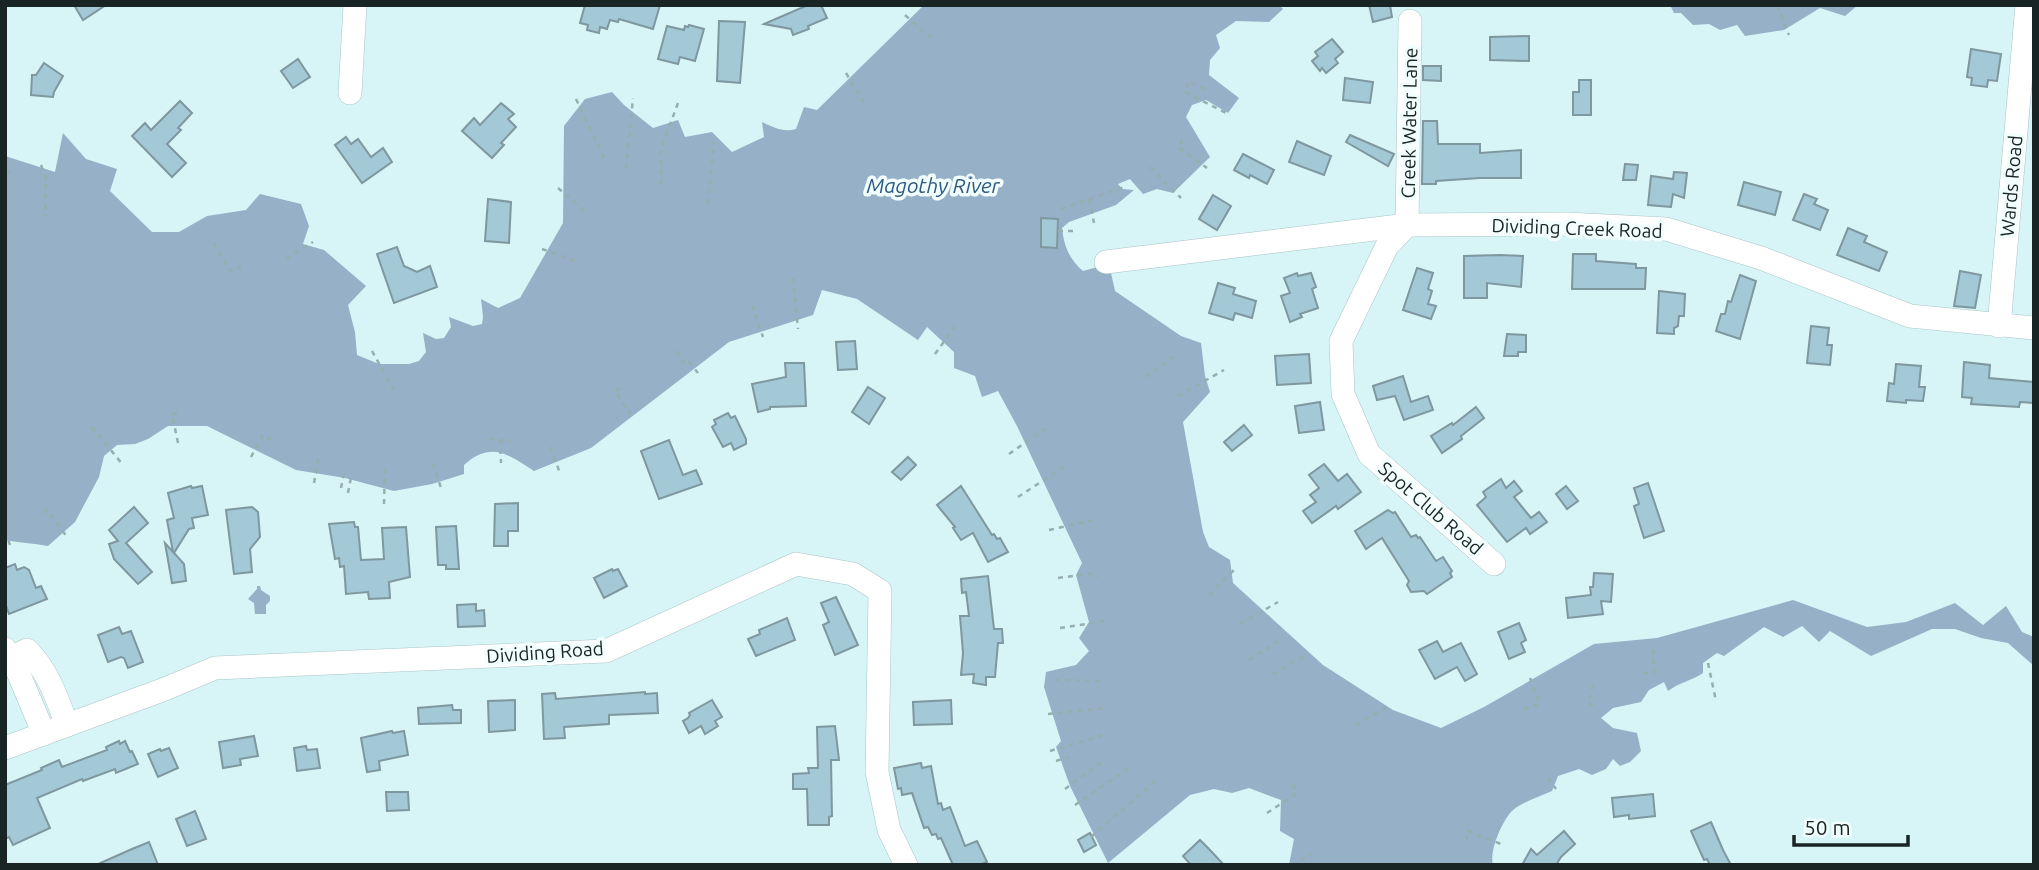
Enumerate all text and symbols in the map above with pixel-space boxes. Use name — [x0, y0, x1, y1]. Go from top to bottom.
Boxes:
street label: Creek Water Lane — [1397, 47, 1421, 199]
street label: Wards Road — [1996, 134, 2026, 238]
water label: Magothy River — [867, 173, 1000, 197]
street label: Dividing Creek Road — [1491, 214, 1663, 242]
street label: Spot Club Road — [1374, 457, 1488, 559]
street label: Dividing Road — [486, 637, 604, 667]
scale bar — [1794, 804, 1908, 848]
text: 50 m — [1804, 815, 1851, 839]

